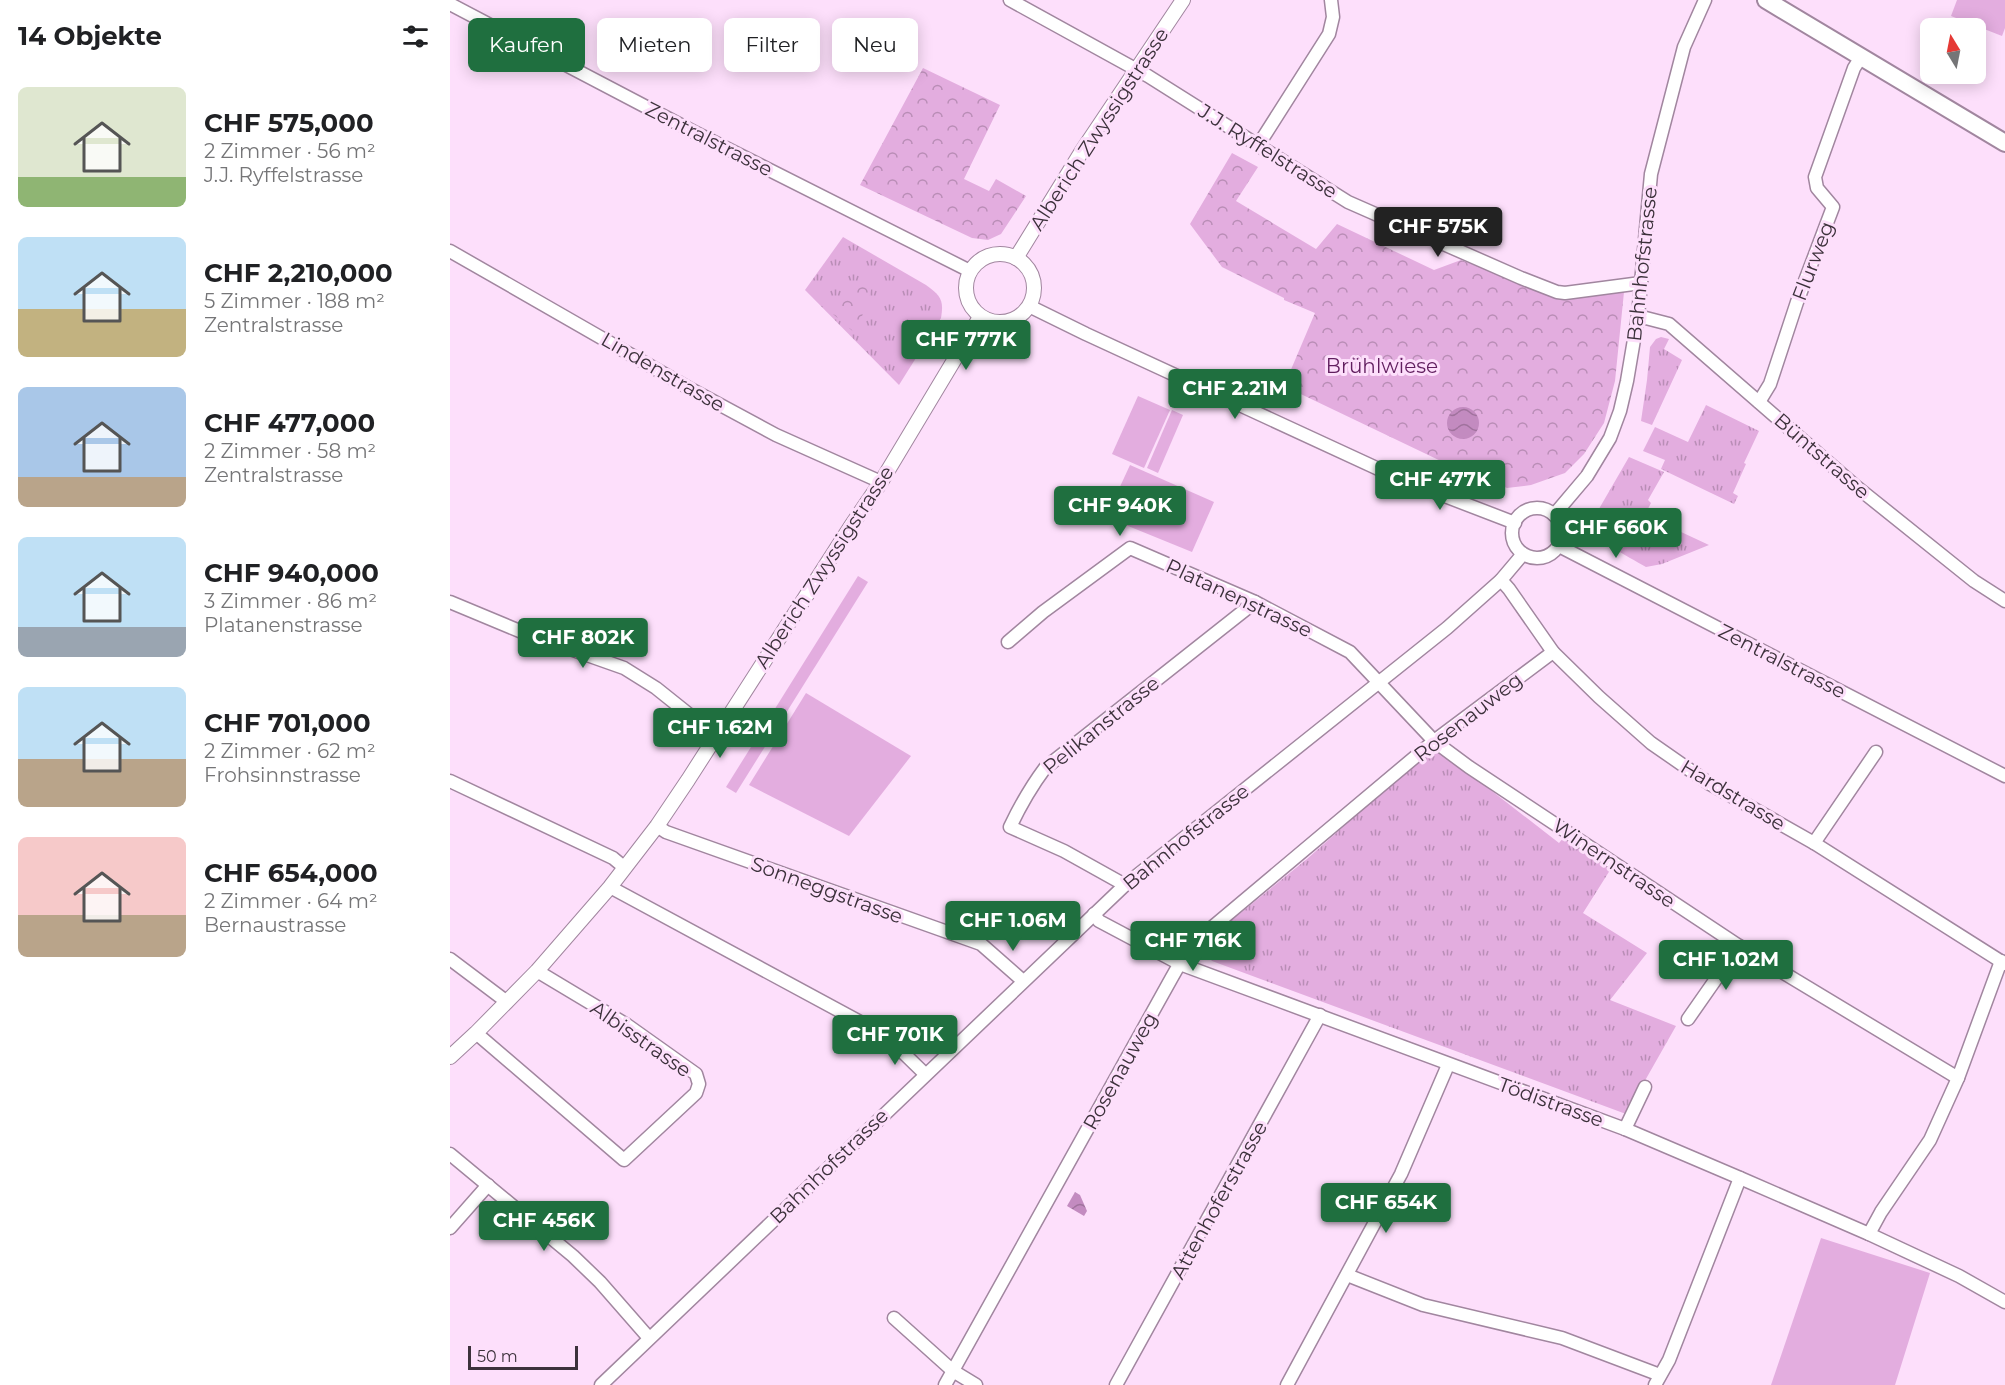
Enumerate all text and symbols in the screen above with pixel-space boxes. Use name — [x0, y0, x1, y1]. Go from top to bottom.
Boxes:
chip: Kaufen — [468, 18, 585, 72]
chip: Mieten — [597, 18, 712, 72]
chip: Filter — [724, 18, 820, 72]
chip: Neu — [832, 18, 918, 72]
north arrow — [1920, 18, 1986, 84]
map controls — [1920, 18, 1986, 84]
text: 14 Objekte — [18, 20, 162, 52]
icon: filters — [399, 20, 432, 53]
street label: Alberich Zwyssigstrasse — [1025, 23, 1173, 235]
street label: Zentralstrasse — [641, 97, 777, 181]
street label: J.J. Ryffelstrasse — [1193, 98, 1342, 203]
text: CHF 575,000 — [204, 107, 374, 139]
icon: home — [66, 111, 138, 183]
text: 2 Zimmer · 56 m² — [204, 139, 376, 163]
text: J.J. Ryffelstrasse — [204, 163, 363, 187]
street label: Bahnhofstrasse — [1622, 186, 1662, 342]
pin: CHF 575K — [1376, 207, 1500, 258]
text: CHF 575K — [1388, 214, 1488, 238]
street label: Flurweg — [1787, 218, 1839, 304]
text: CHF 2,210,000 — [204, 257, 393, 289]
icon: home — [66, 261, 138, 333]
text: 5 Zimmer · 188 m² — [204, 289, 385, 313]
text: Zentralstrasse — [204, 313, 343, 337]
pin: CHF 777K — [904, 320, 1028, 371]
street label: Lindenstrasse — [597, 327, 729, 417]
text: CHF 777K — [915, 327, 1017, 351]
park label: Brühlwiese — [1326, 354, 1438, 378]
pin: CHF 2.21M — [1166, 369, 1304, 420]
text: CHF 2.21M — [1182, 376, 1288, 400]
text: CHF 477,000 — [204, 407, 375, 439]
street label: Büntstrasse — [1769, 408, 1875, 504]
icon: home — [66, 411, 138, 483]
text: 2 Zimmer · 58 m² — [204, 439, 376, 463]
pin: CHF 477K — [1378, 460, 1502, 511]
street label: Alberich Zwyssigstrasse — [750, 461, 898, 673]
text: Zentralstrasse — [204, 463, 343, 487]
text: CHF 477K — [1389, 467, 1491, 491]
pin: CHF 940K — [1058, 486, 1182, 537]
text: CHF 940K — [1068, 493, 1172, 517]
pin: CHF 660K — [1554, 508, 1678, 559]
text: CHF 660K — [1565, 515, 1667, 539]
street label: Platanenstrasse — [1162, 554, 1316, 642]
text: CHF 940,000 — [204, 557, 379, 589]
icon: home — [66, 561, 138, 633]
text: 3 Zimmer · 86 m² — [204, 589, 377, 613]
text: Platanenstrasse — [204, 613, 363, 637]
pin: CHF 802K — [521, 618, 645, 669]
street label: Zentralstrasse — [1714, 619, 1850, 703]
text: CHF 802K — [532, 625, 634, 649]
street label: Rosenauweg — [1409, 667, 1527, 767]
street label: Pelikanstrasse — [1038, 671, 1164, 779]
text: CHF 701,000 — [204, 707, 371, 739]
pin: CHF 1.62M — [651, 708, 789, 759]
icon: home — [66, 711, 138, 783]
text: CHF 1.62M — [667, 715, 773, 739]
text: 2 Zimmer · 62 m² — [204, 739, 376, 763]
street label: Hardstrasse — [1676, 754, 1790, 836]
text: Frohsinnstrasse — [204, 763, 361, 787]
street label: Bahnhofstrasse — [1118, 779, 1254, 895]
street label: Winernstrasse — [1548, 813, 1680, 913]
street label: Sonneggstrasse — [748, 851, 906, 929]
text: CHF 654,000 — [204, 857, 378, 889]
icon: home — [66, 861, 138, 933]
text: 2 Zimmer · 64 m² — [204, 889, 378, 913]
pin: CHF 1.06M — [944, 901, 1082, 952]
text: CHF 1.06M — [959, 908, 1067, 932]
text: Bernaustrasse — [204, 913, 346, 937]
pin: CHF 716K — [1131, 921, 1255, 972]
text: CHF 716K — [1144, 928, 1242, 952]
pin: CHF 1.02M — [1657, 940, 1795, 991]
text: CHF 1.02M — [1673, 947, 1779, 971]
street label: Albisstrasse — [586, 996, 696, 1082]
street label: Rosenauweg — [1078, 1008, 1162, 1134]
pin: CHF 701K — [833, 1015, 957, 1066]
text: CHF 701K — [846, 1022, 944, 1046]
street label: Tödistrasse — [1495, 1072, 1607, 1132]
street label: Bahnhofstrasse — [765, 1103, 893, 1229]
street label: Attenhoferstrasse — [1166, 1117, 1272, 1283]
pin: CHF 654K — [1324, 1183, 1448, 1234]
text: CHF 654K — [1335, 1190, 1437, 1214]
pin: CHF 456K — [482, 1201, 606, 1252]
text: CHF 456K — [493, 1208, 595, 1232]
scale bar — [468, 1343, 578, 1370]
text: 50 m — [477, 1347, 518, 1366]

